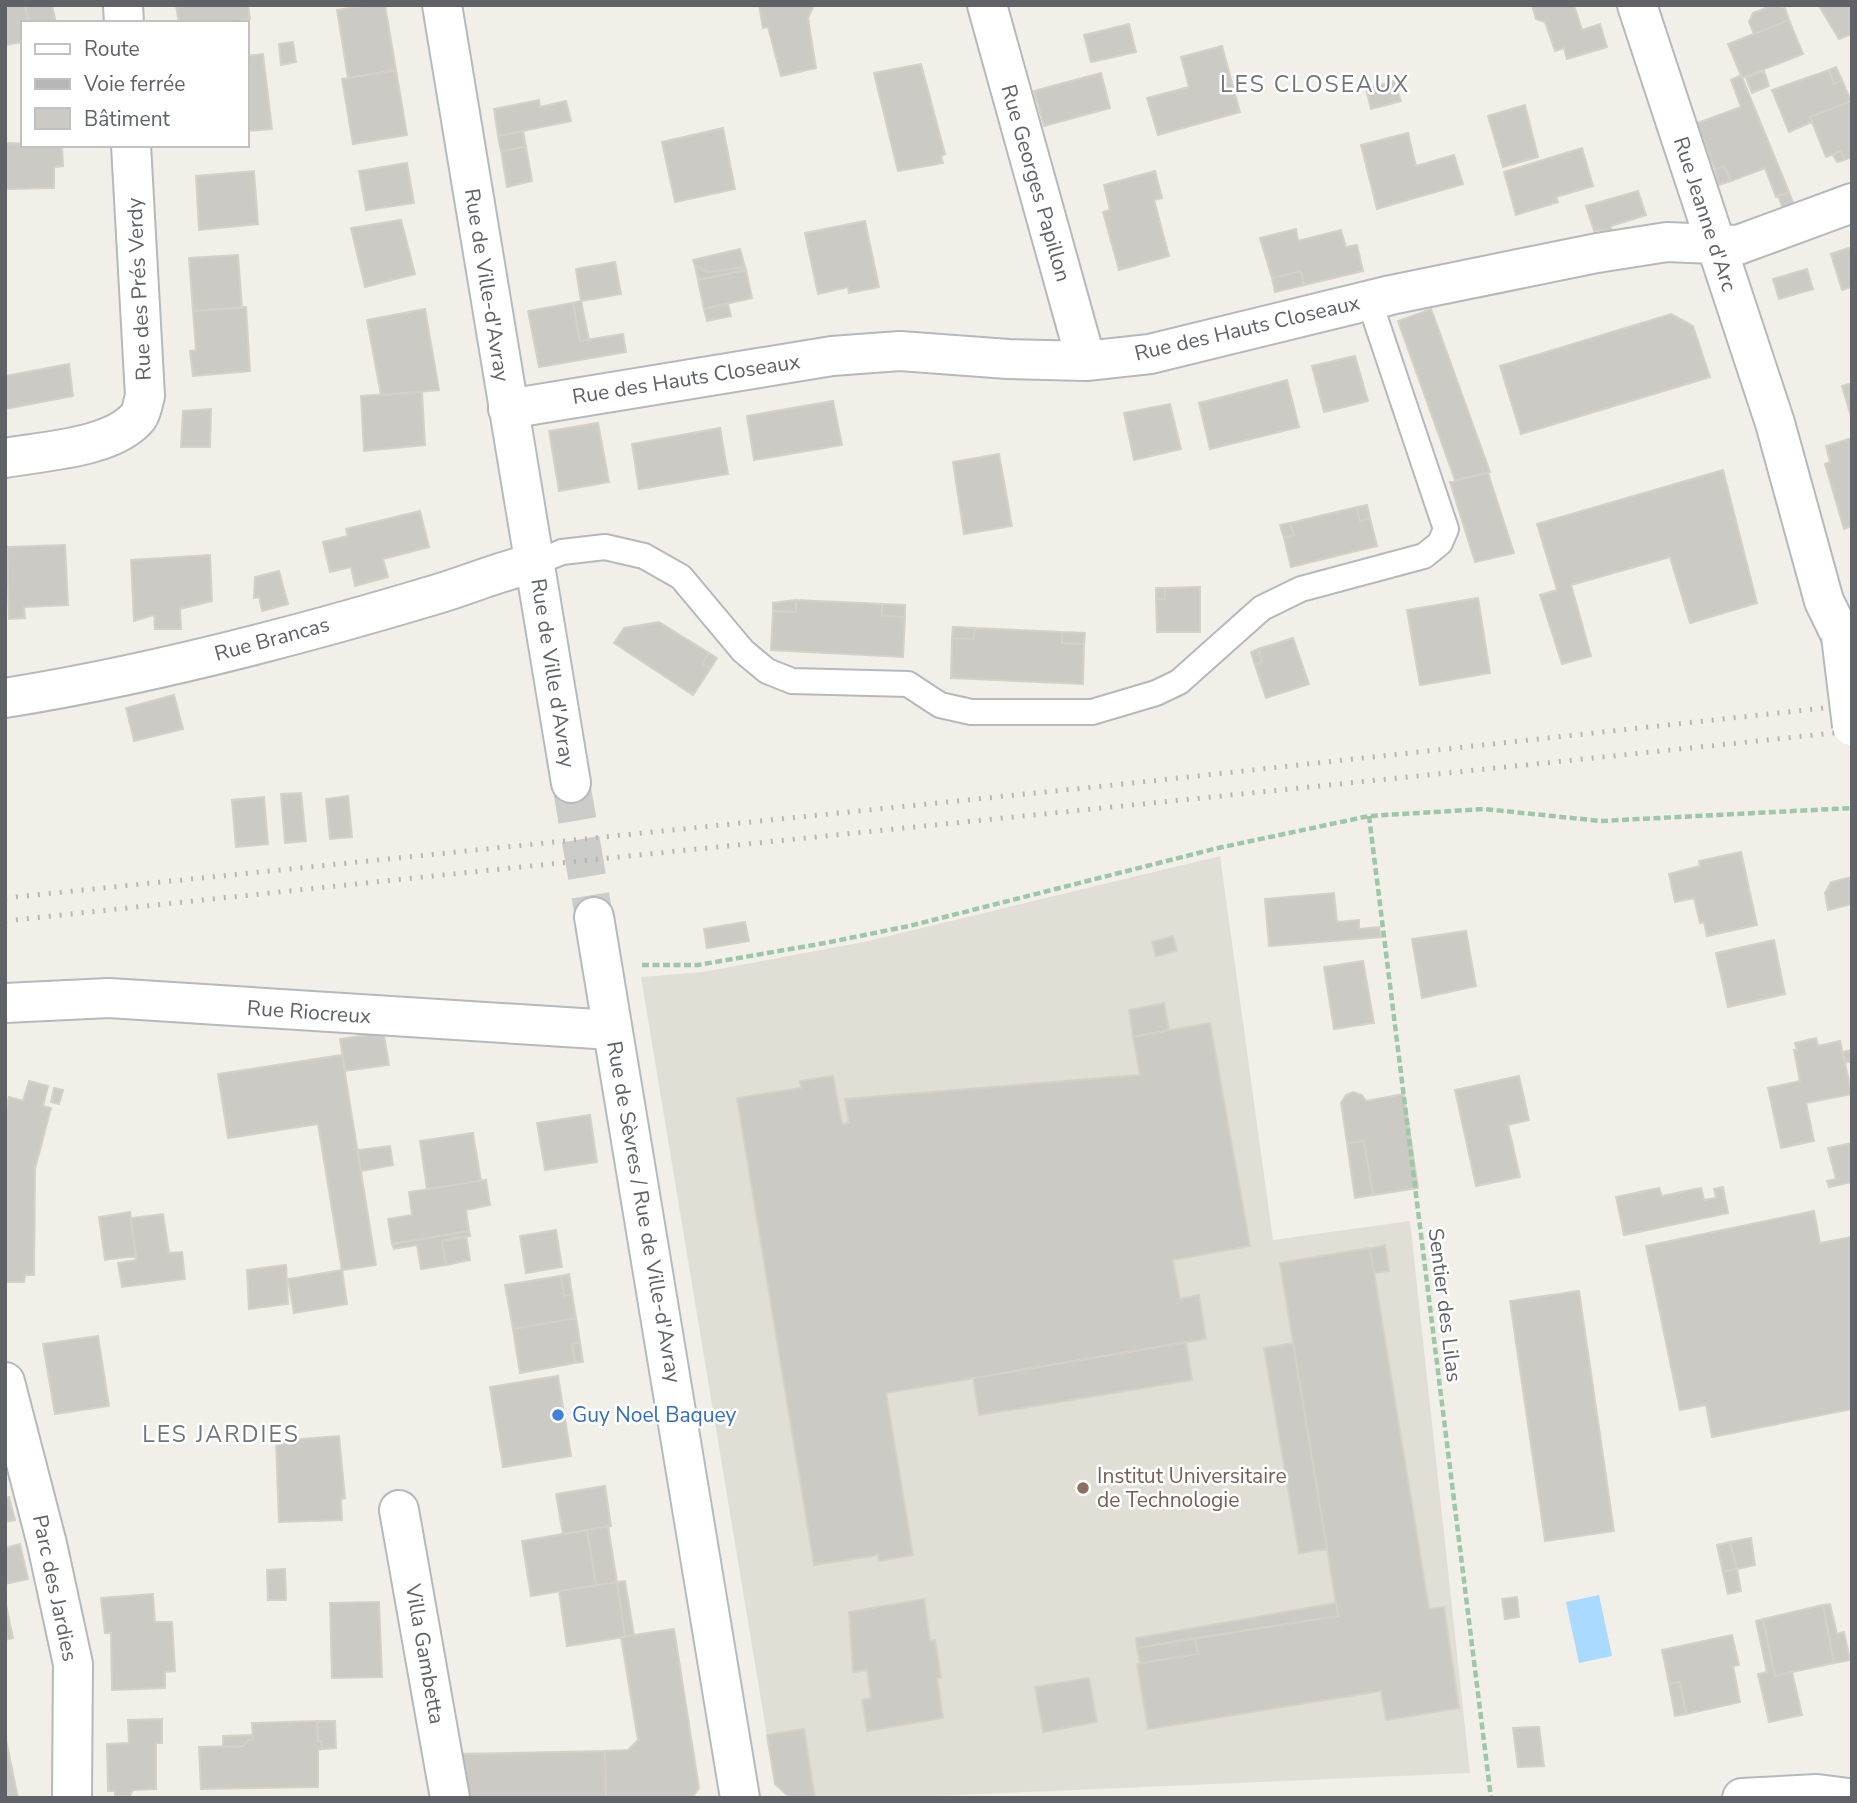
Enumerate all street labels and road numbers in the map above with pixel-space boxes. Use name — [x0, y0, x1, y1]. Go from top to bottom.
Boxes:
street label: Rue Georges Papillon — [994, 81, 1078, 285]
street label: Rue Jeanne d'Arc — [1667, 133, 1743, 295]
street label: Rue de Ville-d'Avray — [458, 186, 516, 384]
street label: Rue des Prés Verdy — [120, 197, 158, 381]
street label: Rue des Hauts Closeaux — [1132, 288, 1362, 368]
street label: Rue des Hauts Closeaux — [570, 347, 802, 411]
street label: Rue de Ville d'Avray — [524, 576, 582, 770]
street label: Rue Brancas — [211, 610, 333, 668]
street label: Rue Riocreux — [246, 994, 372, 1030]
street label: Rue de Sèvres / Rue de Ville-d'Avray — [600, 1039, 688, 1385]
street label: Sentier des Lilas — [1422, 1226, 1468, 1384]
street label: Parc des Jardies — [26, 1512, 84, 1664]
street label: Villa Gambetta — [399, 1581, 451, 1726]

